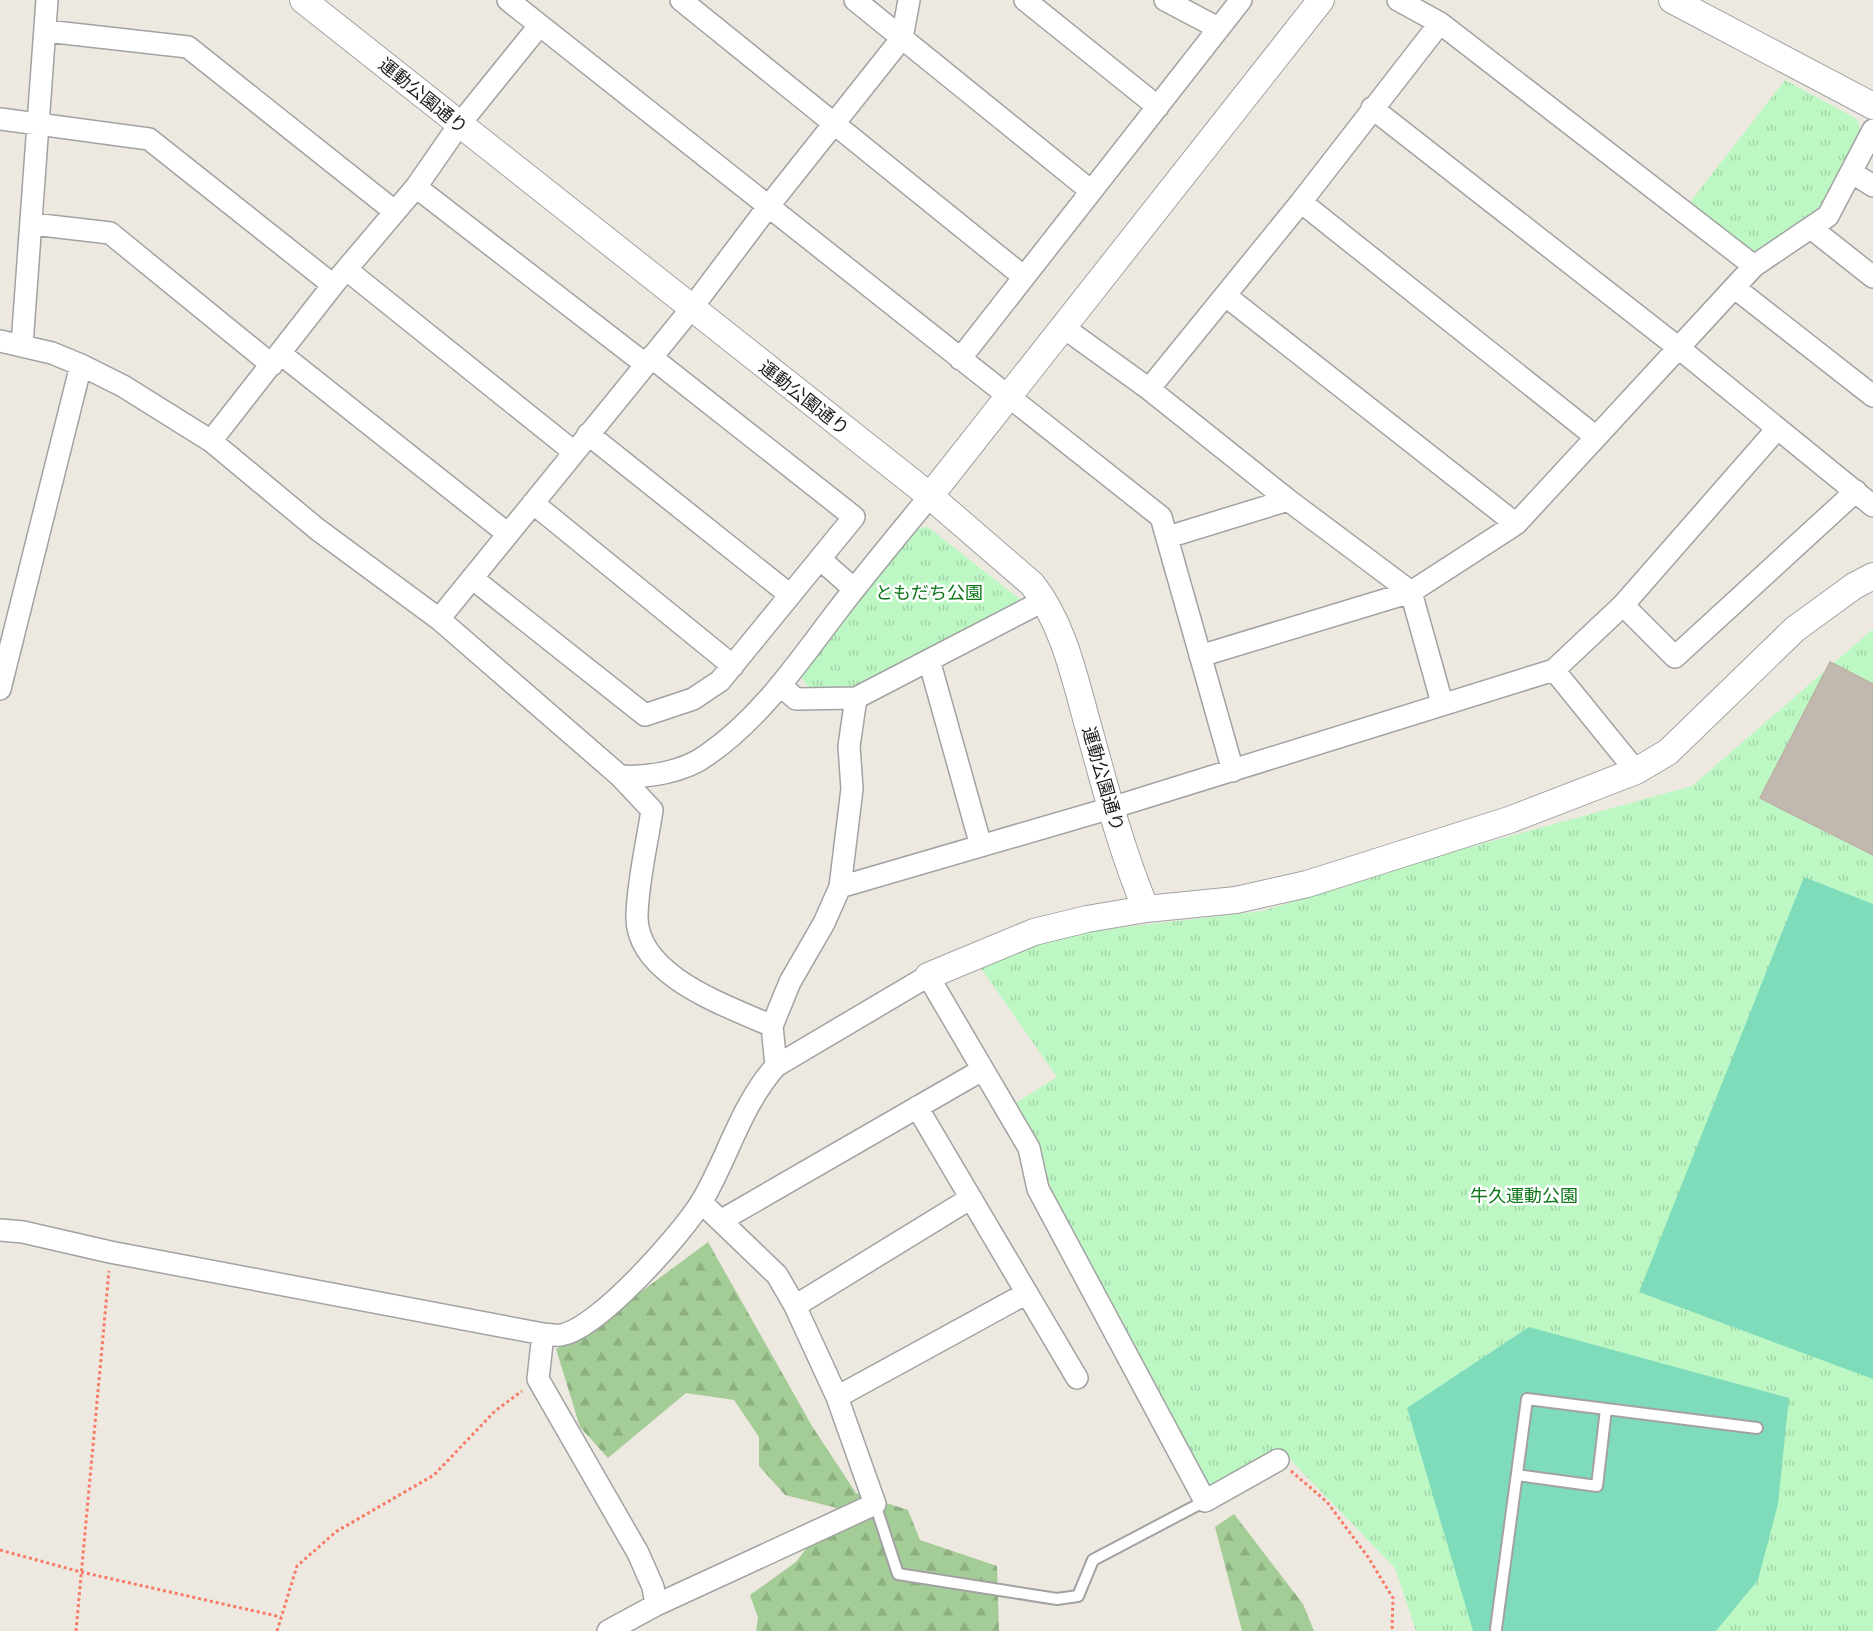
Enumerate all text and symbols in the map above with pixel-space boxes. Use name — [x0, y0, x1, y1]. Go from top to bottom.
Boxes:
street label: 運動公園通り — [375, 53, 472, 138]
street label: 運動公園通り — [755, 356, 853, 439]
park label: ともだち公園 — [875, 582, 983, 603]
street label: 運動公園通り — [1079, 724, 1128, 834]
park label: 牛久運動公園 — [1470, 1185, 1578, 1206]

